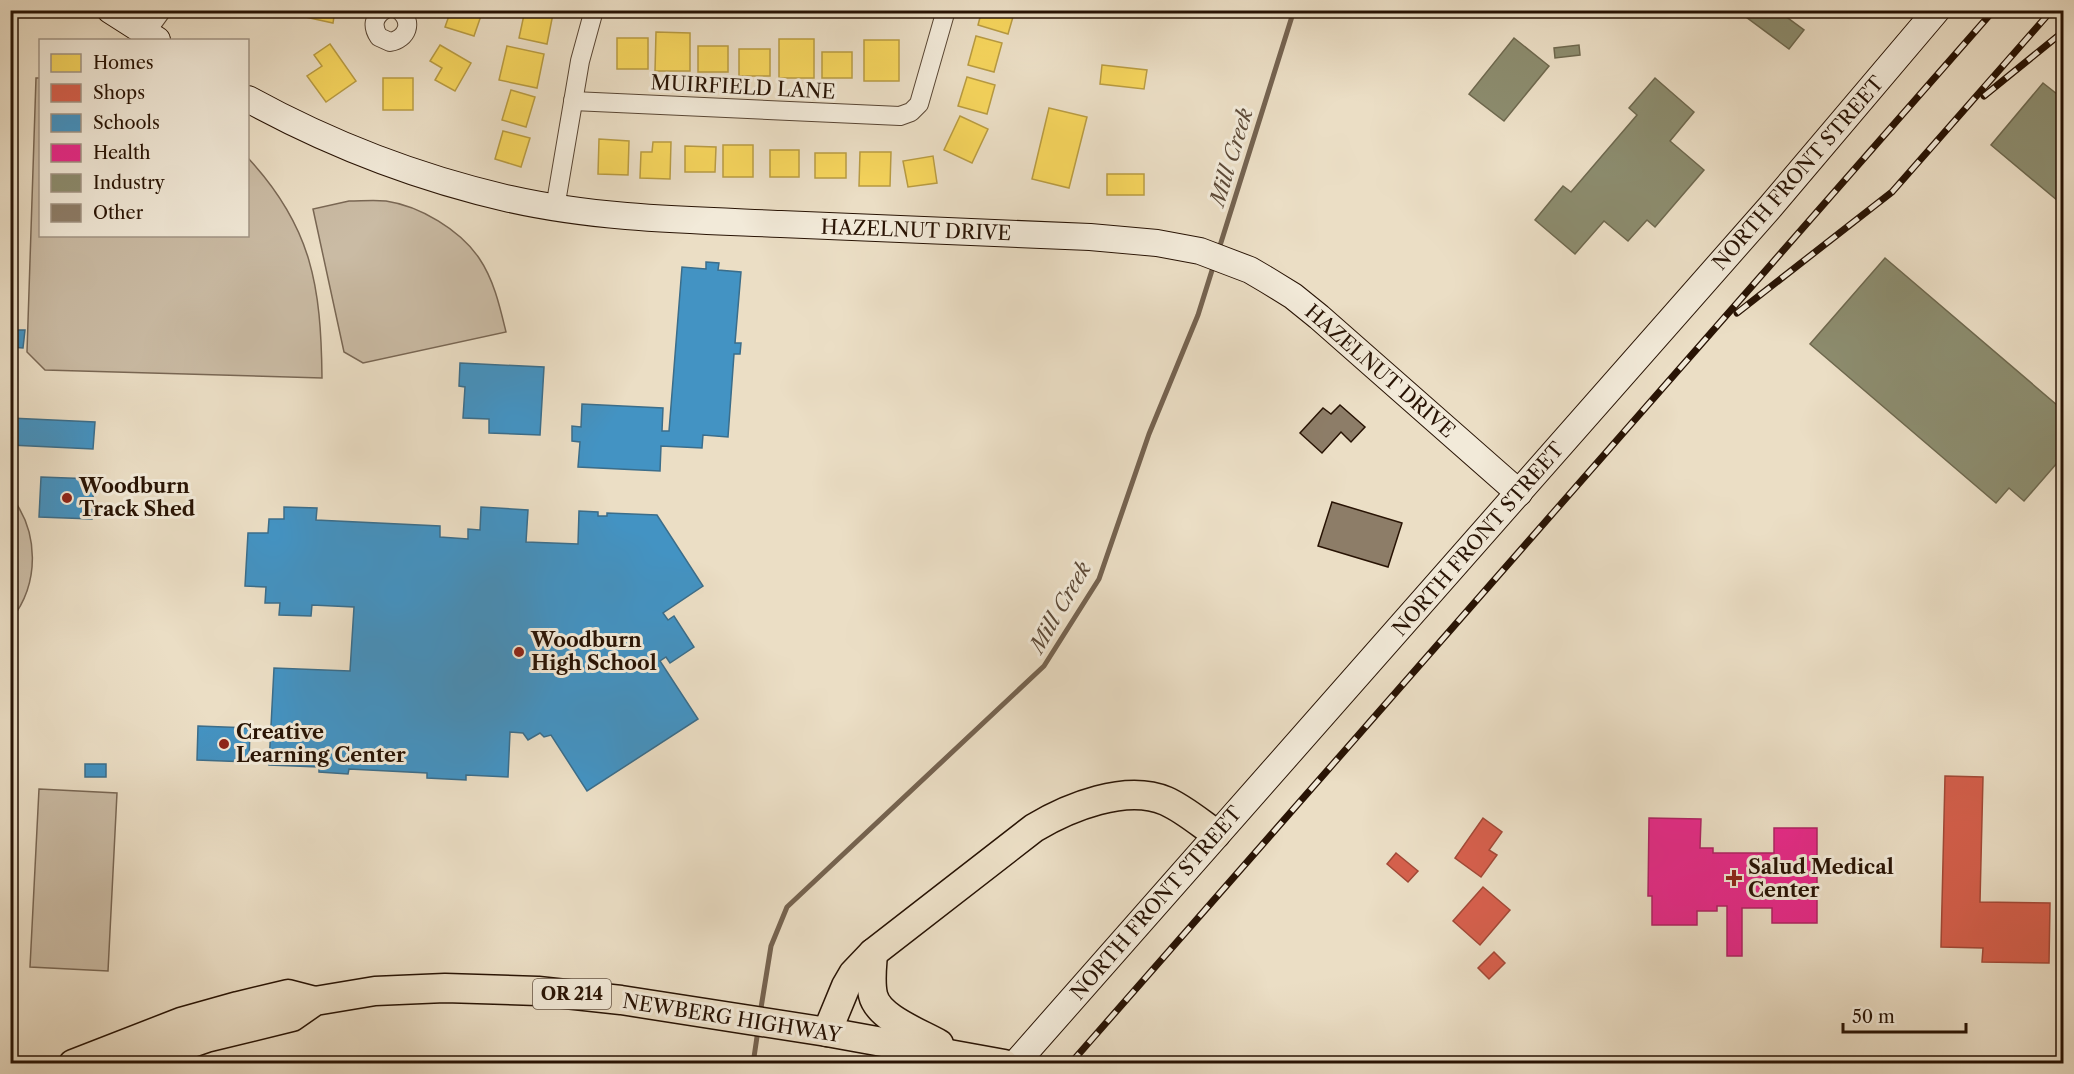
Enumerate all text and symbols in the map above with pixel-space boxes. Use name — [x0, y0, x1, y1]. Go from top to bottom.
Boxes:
legend — [39, 39, 249, 237]
text: Homes — [93, 52, 154, 74]
street label: MUIRFIELD LANE — [650, 70, 836, 104]
street label: NORTH FRONT STREET — [1707, 71, 1889, 275]
text: Shops — [93, 82, 145, 104]
water label: Mill Creek — [1203, 105, 1258, 212]
text: Schools — [93, 112, 160, 134]
text: Health — [93, 142, 151, 164]
text: Industry — [93, 172, 166, 194]
text: Other — [93, 202, 144, 224]
street label: HAZELNUT DRIVE — [820, 215, 1012, 245]
street label: HAZELNUT DRIVE — [1300, 299, 1460, 443]
street label: NORTH FRONT STREET — [1387, 437, 1569, 641]
place label: Woodburn Track Shed — [78, 474, 196, 521]
marker: Woodburn Track Shed — [60, 491, 74, 505]
water label: Mill Creek — [1023, 557, 1096, 659]
place label: Woodburn High School — [530, 628, 657, 675]
marker: Woodburn High School — [512, 645, 526, 659]
place label: Creative Learning Center — [236, 720, 406, 767]
marker: Creative Learning Center — [217, 737, 231, 751]
street label: NORTH FRONT STREET — [1065, 801, 1247, 1005]
place label: Salud Medical Center — [1748, 855, 1894, 902]
marker: Salud Medical Center — [1725, 869, 1743, 887]
road number: OR 214 — [533, 979, 611, 1009]
street label: NEWBERG HIGHWAY — [621, 989, 844, 1047]
scale bar — [1843, 996, 1966, 1034]
text: 50 m — [1852, 1006, 1895, 1028]

